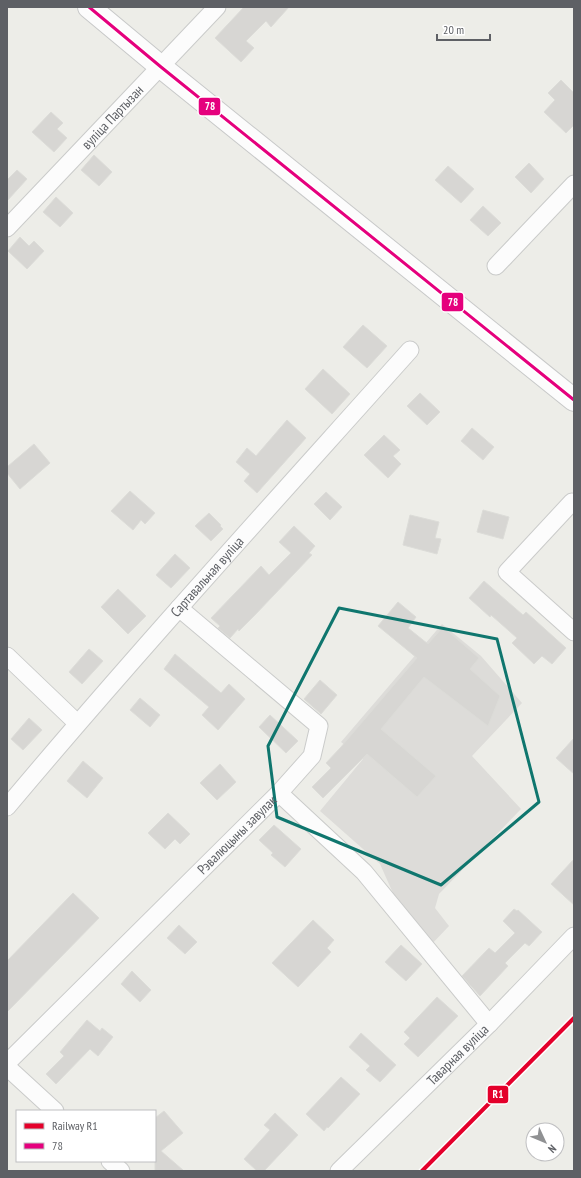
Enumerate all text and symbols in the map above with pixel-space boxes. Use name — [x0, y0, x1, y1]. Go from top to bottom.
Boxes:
scale bar — [437, 16, 490, 42]
text: 20 m — [443, 22, 464, 37]
street label: вуліца Партызан — [78, 81, 147, 153]
line badge: 78 — [198, 97, 221, 116]
text: 78 — [205, 99, 215, 113]
line badge: 78 — [441, 292, 464, 312]
text: 78 — [448, 295, 458, 309]
street label: Сартавальная вуліца — [166, 533, 248, 621]
street label: Рэвалюцыны завулак — [193, 791, 281, 878]
street label: Таварная вуліца — [423, 1021, 492, 1089]
line badge: R1 — [487, 1085, 509, 1104]
text: R1 — [493, 1087, 503, 1101]
legend — [16, 1110, 156, 1162]
text: Railway R1 — [52, 1118, 98, 1133]
north arrow — [525, 1122, 565, 1162]
text: 78 — [52, 1138, 63, 1153]
text: N — [545, 1142, 559, 1156]

